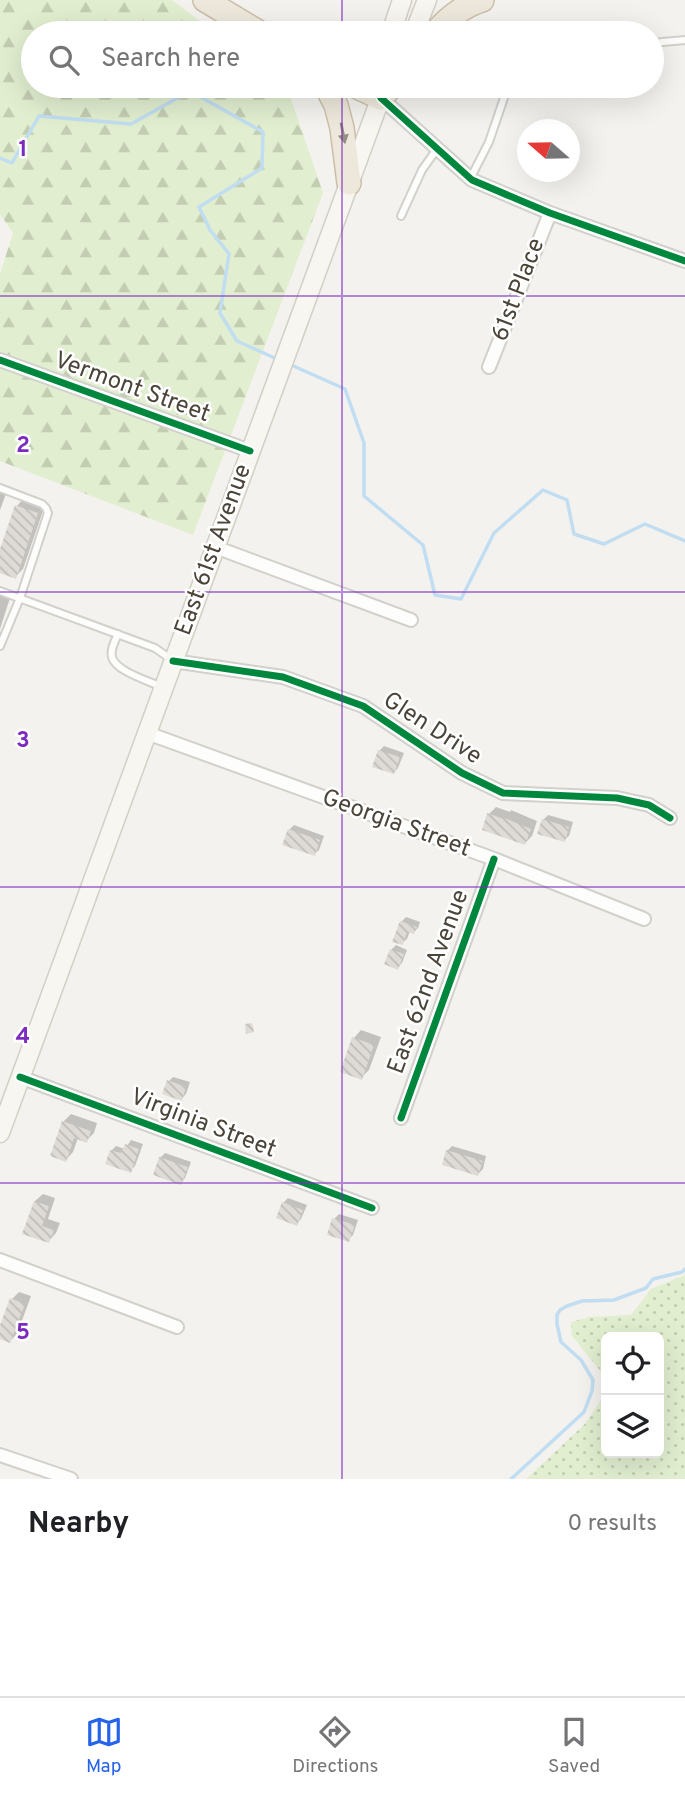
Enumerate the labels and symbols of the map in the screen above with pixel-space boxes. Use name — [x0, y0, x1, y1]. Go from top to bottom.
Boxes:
north arrow — [517, 119, 580, 182]
one-way arrow — [337, 122, 348, 144]
text: 1 — [18, 136, 28, 165]
street label: 61st Place — [486, 234, 552, 346]
street label: Vermont Street — [50, 346, 214, 430]
text: 2 — [16, 432, 30, 461]
street label: East 61st Avenue — [169, 460, 259, 640]
street label: Glen Drive — [377, 686, 487, 772]
text: 3 — [16, 727, 30, 756]
street label: Georgia Street — [318, 783, 474, 865]
street label: East 62nd Avenue — [382, 886, 476, 1078]
text: 4 — [16, 1023, 30, 1052]
street label: Virginia Street — [126, 1082, 280, 1166]
text: 5 — [16, 1319, 30, 1348]

